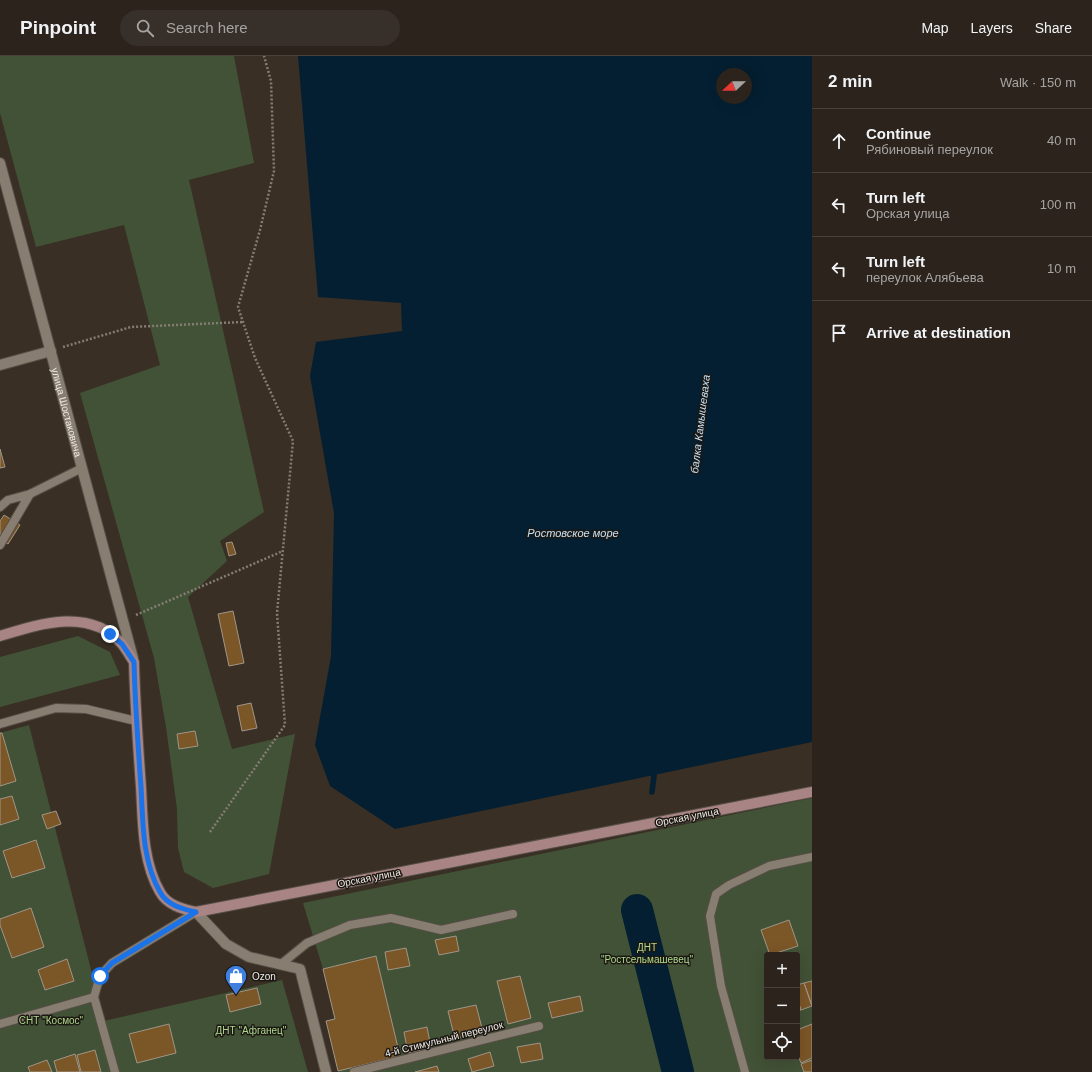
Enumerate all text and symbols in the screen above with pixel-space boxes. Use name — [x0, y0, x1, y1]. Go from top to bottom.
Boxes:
search box — [120, 10, 400, 46]
text: Pinpoint — [20, 17, 96, 38]
icon: search — [134, 17, 156, 39]
text: Search here — [166, 19, 248, 36]
text: Map — [921, 20, 949, 36]
text: Layers — [971, 20, 1013, 36]
text: Share — [1035, 20, 1072, 36]
north arrow — [716, 68, 752, 104]
text: 2 min — [828, 72, 872, 91]
text: Walk · 150 m — [1000, 75, 1076, 90]
text: Continue — [866, 125, 931, 142]
icon: ahead — [828, 130, 850, 152]
text: 40 m — [1047, 133, 1076, 148]
text: Рябиновый переулок — [866, 142, 993, 157]
text: Turn left — [866, 189, 925, 206]
icon: left — [828, 194, 850, 216]
text: 100 m — [1040, 197, 1076, 212]
text: Орская улица — [866, 206, 949, 221]
text: Turn left — [866, 253, 925, 270]
icon: left — [828, 258, 850, 280]
text: 10 m — [1047, 261, 1076, 276]
text: переулок Алябьева — [866, 270, 984, 285]
icon: arrive — [828, 322, 850, 344]
text: Arrive at destination — [866, 324, 1011, 341]
street label: улица Шостаковича — [50, 366, 84, 458]
water label: балка Камышеваха — [688, 374, 712, 474]
water label: Ростовское море — [527, 527, 619, 539]
route end — [101, 625, 119, 643]
street label: Орская улица — [654, 805, 720, 829]
street label: Орская улица — [336, 866, 402, 890]
park label: ДНТ "Ростсельмашевец" — [601, 942, 694, 965]
map controls — [764, 952, 800, 1060]
button: + — [764, 952, 800, 988]
shop icon: Ozon — [223, 963, 249, 996]
route start — [91, 967, 109, 985]
place label: Ozon — [252, 971, 276, 982]
button: − — [764, 988, 800, 1024]
park label: СНТ "Космос" — [19, 1015, 84, 1026]
street label: 4-й Стимульный переулок — [384, 1019, 505, 1059]
button: locate — [764, 1024, 800, 1060]
park label: ДНТ "Афганец" — [216, 1025, 287, 1036]

